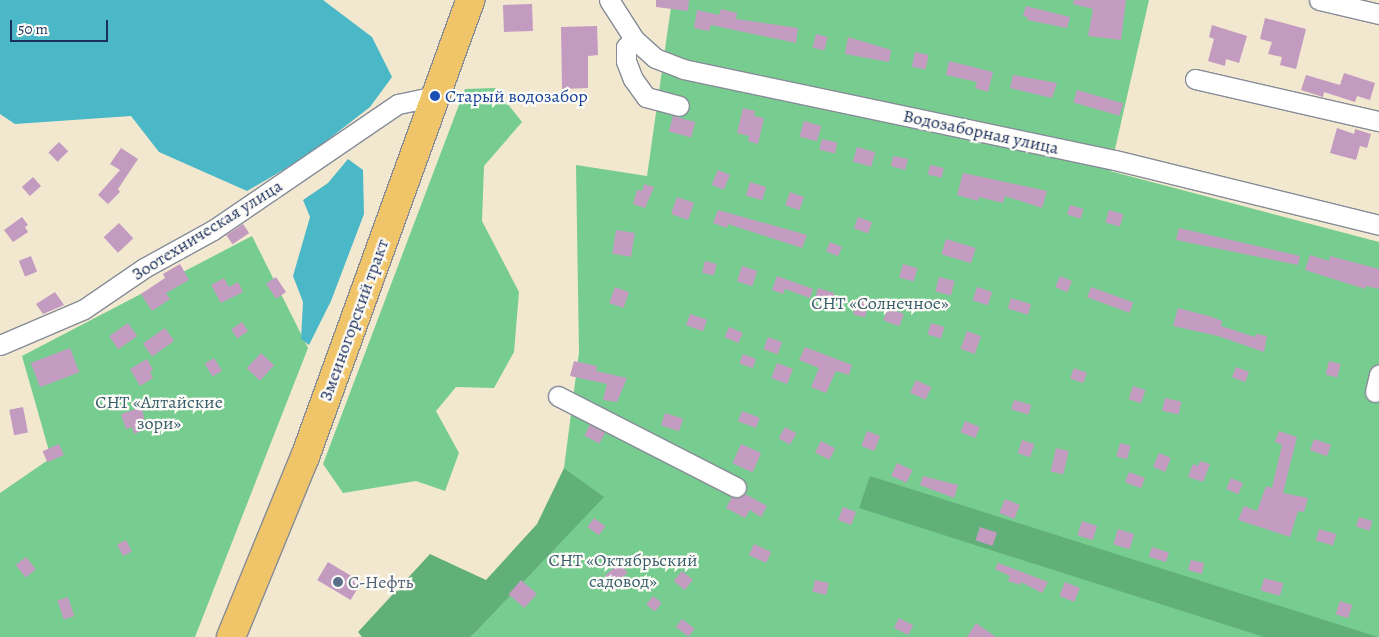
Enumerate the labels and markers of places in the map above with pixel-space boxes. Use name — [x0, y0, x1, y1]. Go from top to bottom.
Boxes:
place label: Старый водозабор — [445, 85, 588, 107]
marker: Старый водозабор — [429, 90, 441, 102]
place label: С-Нефть — [348, 571, 413, 593]
marker: С-Нефть — [332, 576, 344, 588]

